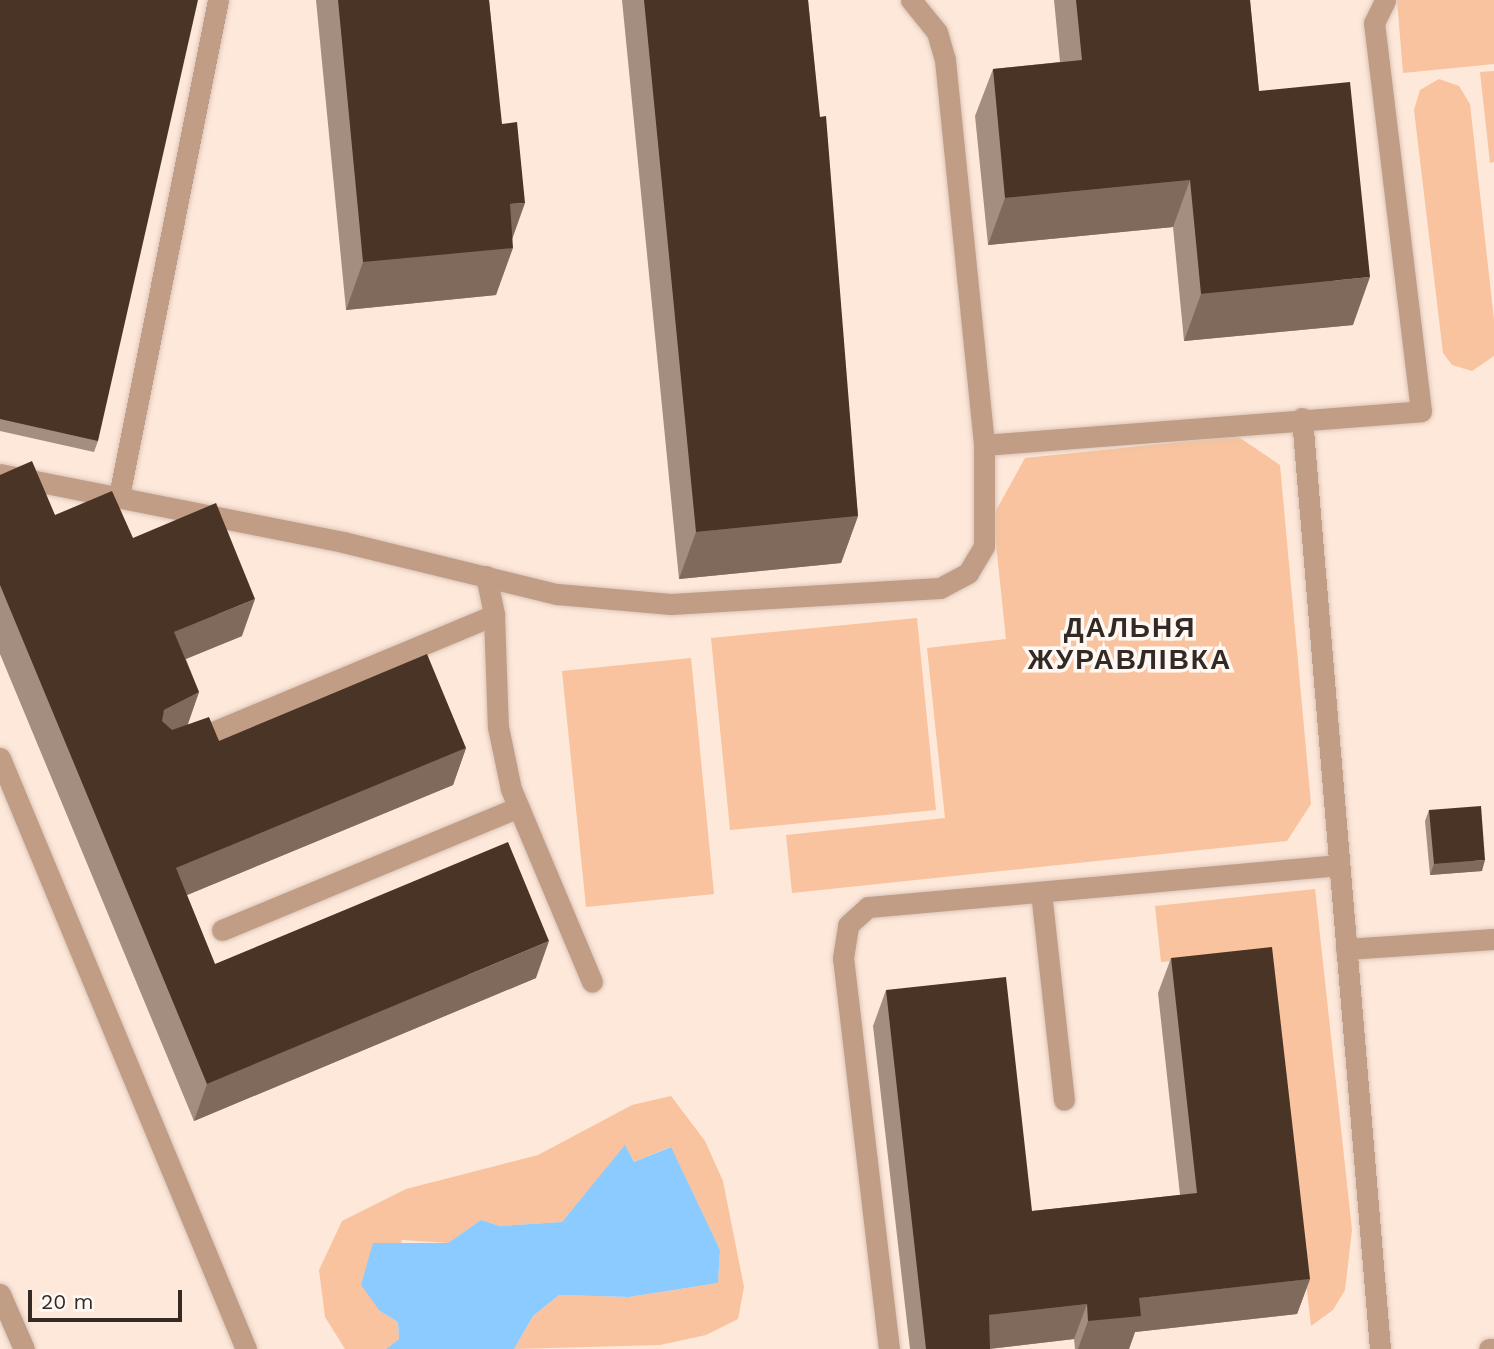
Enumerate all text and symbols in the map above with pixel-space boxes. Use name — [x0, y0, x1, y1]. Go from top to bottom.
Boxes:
district label: ДАЛЬНЯ ЖУРАВЛІВКА — [1029, 611, 1231, 677]
scale bar — [32, 1276, 186, 1320]
text: 20 m — [41, 1289, 93, 1314]

